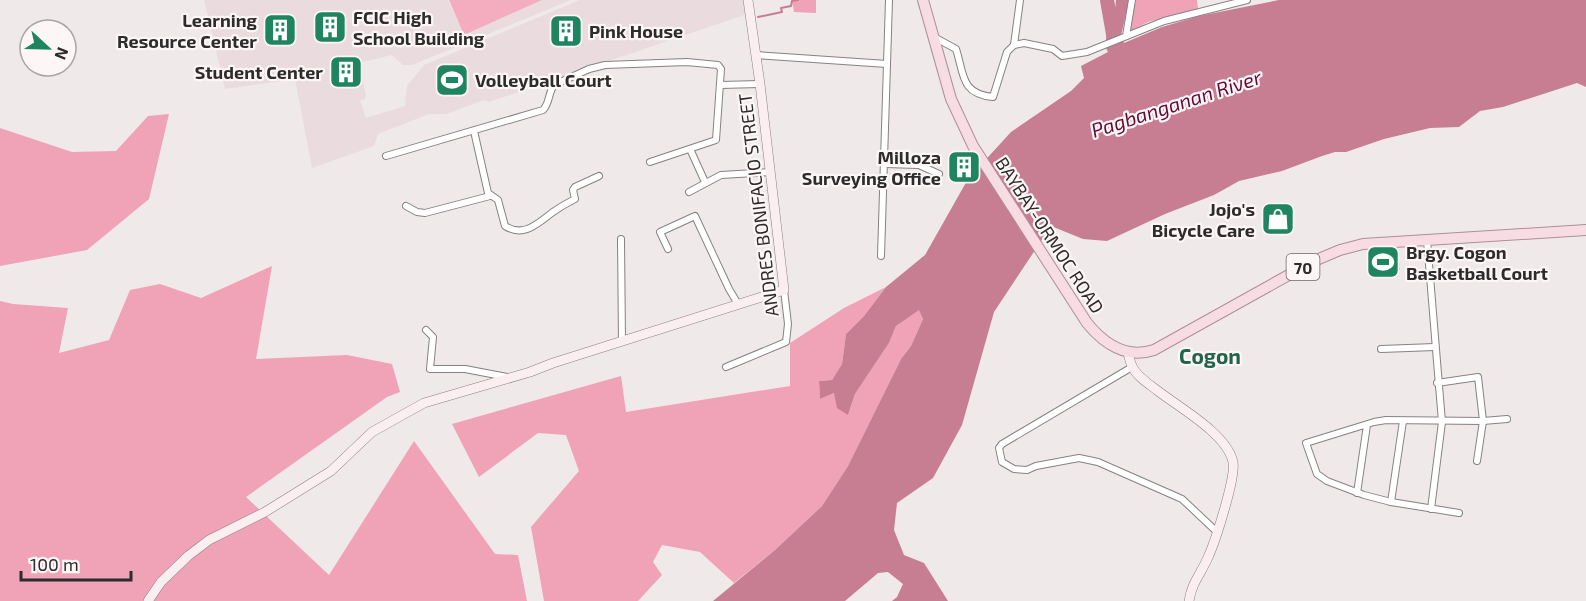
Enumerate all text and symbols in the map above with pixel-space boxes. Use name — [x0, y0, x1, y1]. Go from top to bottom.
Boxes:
place label: FCIC High School Building — [353, 6, 485, 49]
place label: Learning Resource Center — [117, 9, 258, 52]
building icon: FCIC High School Building — [312, 9, 348, 45]
building icon: Learning Resource Center — [262, 12, 298, 48]
building icon: Pink House — [548, 13, 584, 49]
north arrow — [18, 18, 78, 78]
place label: Pink House — [589, 20, 683, 42]
text: N — [51, 45, 73, 63]
building icon: Student Center — [328, 54, 364, 90]
place label: Student Center — [195, 61, 323, 83]
sports icon: Volleyball Court — [434, 62, 470, 98]
water label: Pagbanganan River — [1088, 64, 1265, 142]
place label: Volleyball Court — [475, 69, 612, 91]
street label: ANDRES BONIFACIO STREET — [733, 91, 783, 318]
place label: Milloza Surveying Office — [802, 146, 941, 189]
building icon: Milloza Surveying Office — [946, 149, 982, 185]
street label: BAYBAY-ORMOC ROAD — [991, 153, 1109, 317]
place label: Jojo's Bicycle Care — [1152, 198, 1255, 241]
shop icon: Jojo's Bicycle Care — [1260, 201, 1296, 237]
place label: Brgy. Cogon Basketball Court — [1406, 241, 1548, 284]
sports icon: Brgy. Cogon Basketball Court — [1365, 244, 1401, 280]
road number: 70 — [1286, 254, 1320, 280]
district label: Cogon — [1179, 343, 1241, 368]
scale bar — [21, 544, 130, 582]
text: 100 m — [30, 553, 79, 575]

